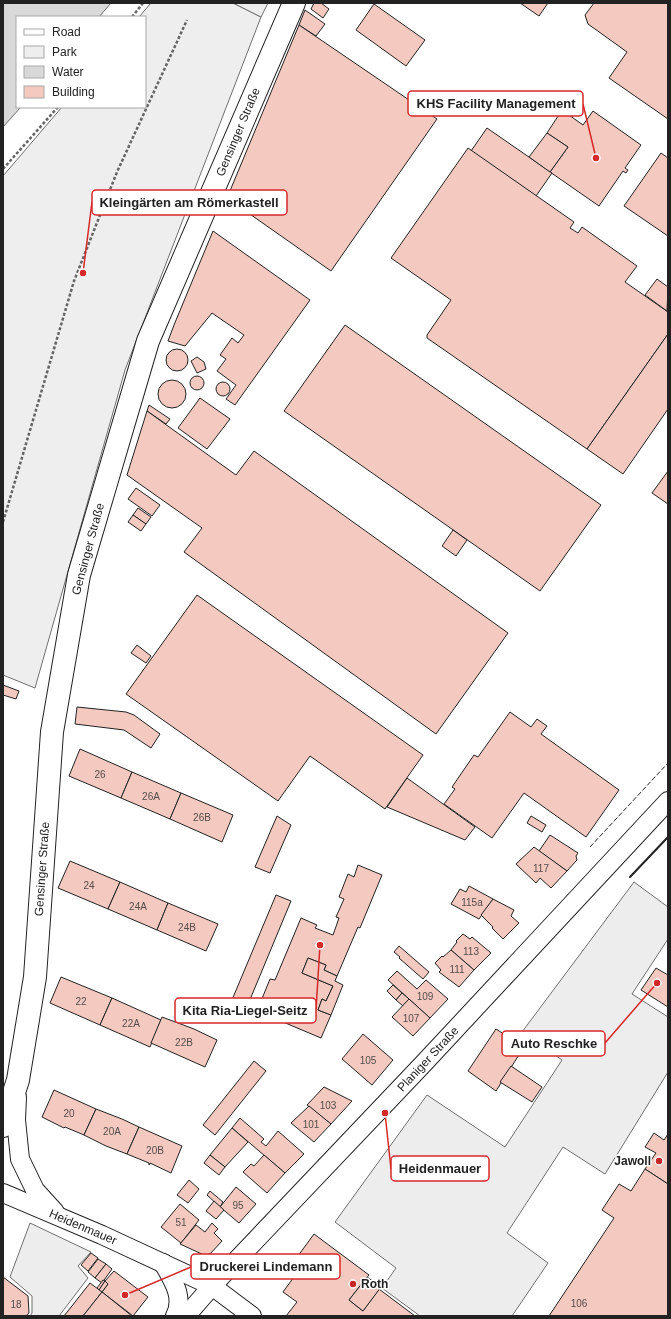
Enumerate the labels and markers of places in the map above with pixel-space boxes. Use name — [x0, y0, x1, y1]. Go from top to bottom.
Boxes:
callout: KHS Facility Management — [408, 91, 583, 116]
callout: Kleingärten am Römerkastell — [92, 190, 287, 215]
callout: Kita Ria-Liegel-Seitz — [175, 998, 316, 1023]
callout: Auto Reschke — [502, 1031, 605, 1056]
place label: Jawoll — [614, 1154, 651, 1168]
callout: Heidenmauer — [391, 1156, 489, 1181]
marker: Jawoll — [654, 1156, 664, 1166]
callout: Druckerei Lindemann — [191, 1254, 340, 1279]
place label: Roth — [361, 1277, 388, 1291]
marker: Roth — [348, 1279, 358, 1289]

